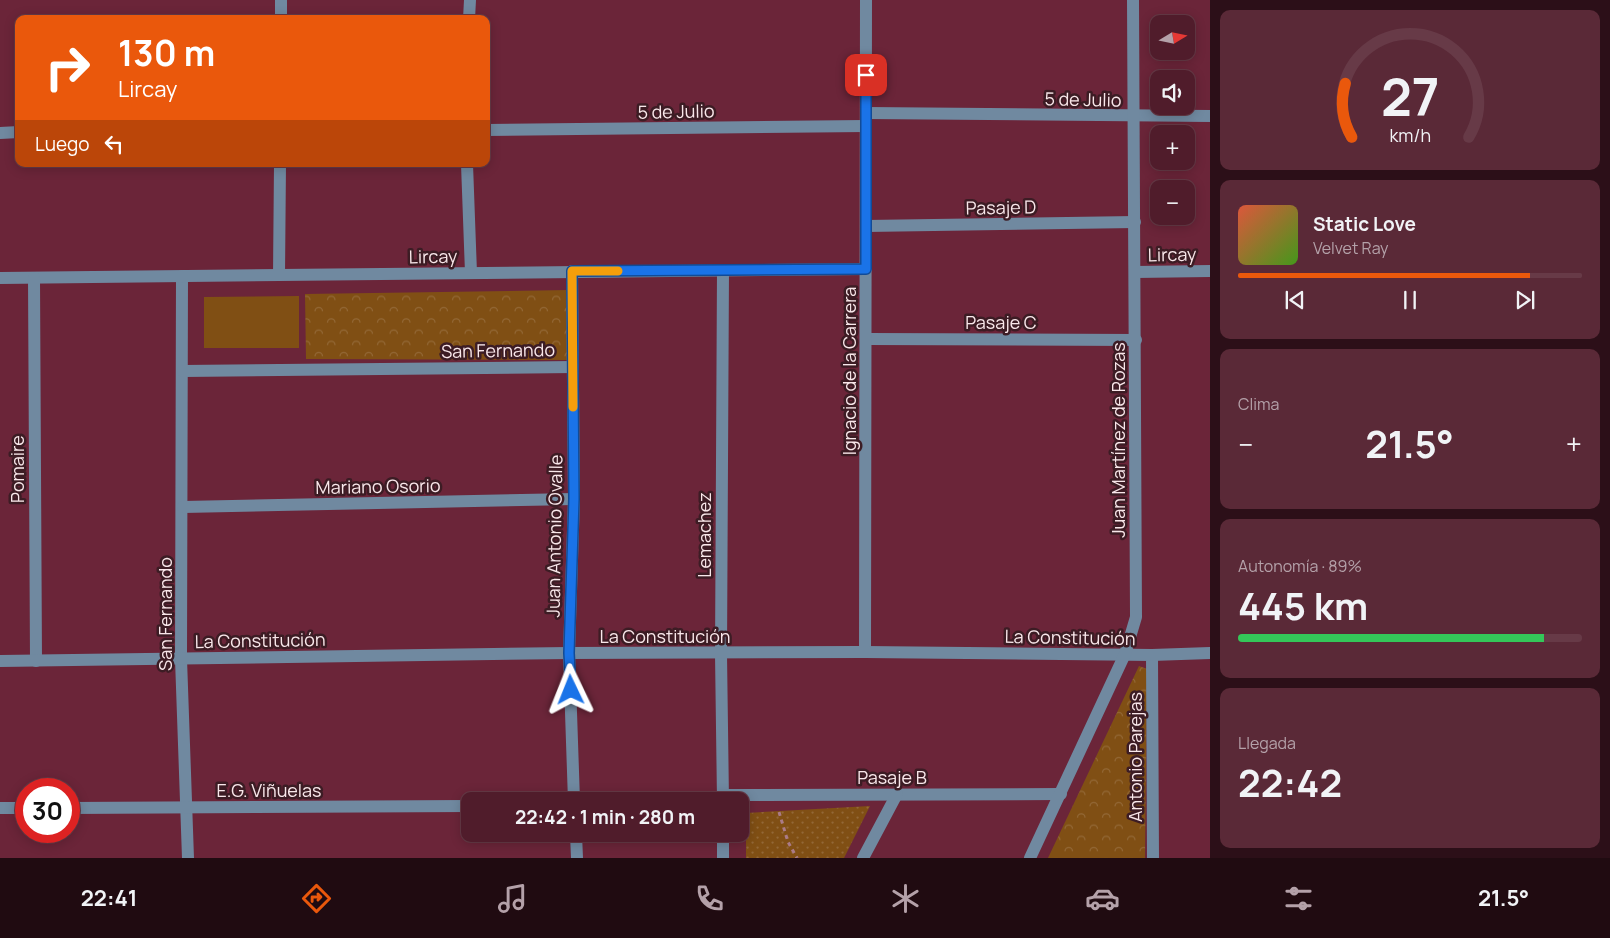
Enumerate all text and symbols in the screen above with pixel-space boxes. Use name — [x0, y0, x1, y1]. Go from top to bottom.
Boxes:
north arrow — [1150, 15, 1195, 60]
map controls — [1150, 15, 1195, 225]
text: 130 m — [118, 29, 215, 77]
icon: right — [35, 35, 100, 100]
pin — [845, 54, 887, 96]
icon: arrive — [852, 61, 880, 89]
text: 27 — [1381, 61, 1439, 132]
button: sound — [1150, 70, 1195, 115]
text: Lircay — [118, 74, 177, 104]
street label: 5 de Julio — [1044, 86, 1122, 112]
street label: 5 de Julio — [637, 98, 715, 124]
text: km/h — [1389, 123, 1431, 147]
button: + — [1150, 125, 1195, 170]
icon: left — [100, 130, 128, 158]
text: Luego — [35, 131, 90, 157]
button: − — [1150, 180, 1195, 225]
street label: Pasaje D — [965, 194, 1037, 220]
text: Static Love — [1313, 211, 1416, 237]
text: Velvet Ray — [1313, 237, 1389, 259]
street label: Lircay — [1148, 242, 1197, 266]
street label: Lircay — [409, 244, 458, 268]
icon: previous — [1281, 286, 1309, 314]
icon: pause — [1396, 286, 1424, 314]
icon: next — [1511, 286, 1539, 314]
street label: Ignacio de la Carrera — [837, 287, 861, 455]
street label: Pasaje C — [965, 310, 1037, 334]
street label: San Fernando — [441, 337, 555, 363]
street label: Juan Martínez de Rozas — [1106, 342, 1130, 538]
text: Clima — [1238, 393, 1279, 415]
text: 21.5° — [1365, 417, 1454, 469]
text: − — [1238, 425, 1253, 463]
text: + — [1566, 425, 1582, 463]
street label: Pomaire — [5, 435, 29, 503]
street label: Juan Antonio Ovalle — [541, 454, 567, 618]
street label: Mariano Osorio — [315, 473, 441, 499]
street label: Lemachez — [692, 492, 716, 578]
text: Autonomía · 89% — [1238, 555, 1362, 577]
street label: San Fernando — [153, 557, 177, 671]
text: 445 km — [1238, 579, 1368, 631]
street label: La Constitución — [599, 624, 731, 648]
street label: La Constitución — [1004, 624, 1136, 650]
street label: La Constitución — [194, 627, 326, 653]
position arrow — [544, 663, 596, 715]
street label: Antonio Parejas — [1123, 692, 1147, 822]
text: Llegada — [1238, 732, 1296, 754]
text: 22:42 — [1238, 756, 1342, 808]
street label: Pasaje B — [857, 765, 927, 789]
speed limit sign: 30 — [15, 778, 80, 843]
street label: E.G. Viñuelas — [216, 778, 322, 802]
text: 22:42 · 1 min · 280 m — [515, 804, 695, 830]
icon: directions — [299, 881, 334, 916]
icon: music — [495, 881, 530, 916]
icon: phone — [692, 881, 727, 916]
icon: climate — [888, 881, 923, 916]
icon: car — [1085, 881, 1120, 916]
icon: filters — [1281, 881, 1316, 916]
text: 22:41 — [81, 883, 138, 913]
text: 21.5° — [1478, 883, 1529, 913]

